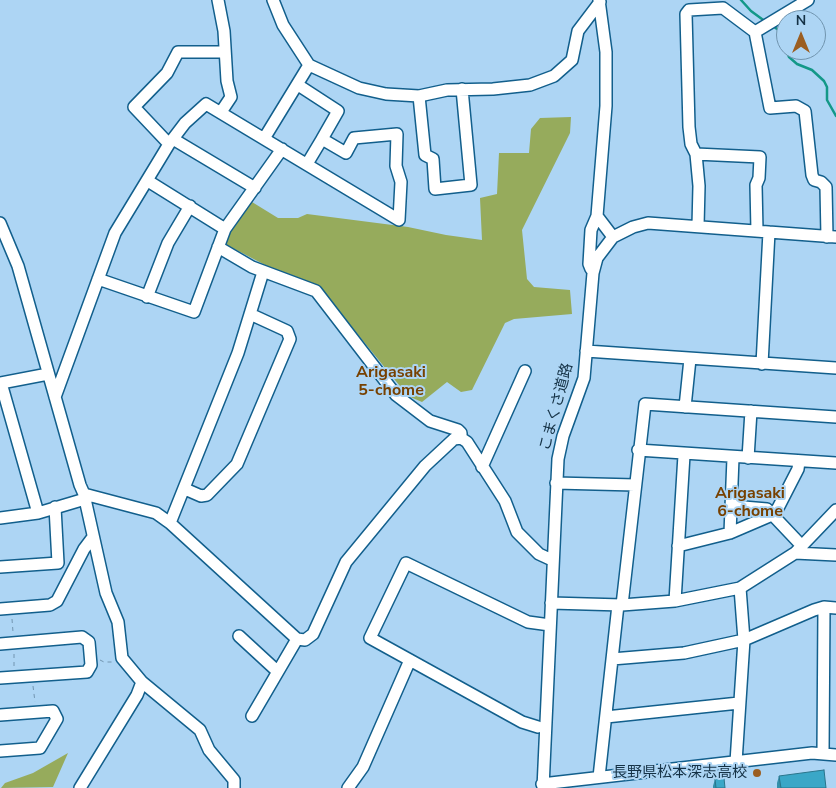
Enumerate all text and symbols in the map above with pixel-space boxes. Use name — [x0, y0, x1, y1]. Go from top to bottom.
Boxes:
north arrow — [776, 10, 826, 60]
text: N — [796, 11, 806, 30]
street label: こまくさ道路 — [537, 361, 577, 453]
district label: Arigasaki 5-chome — [356, 363, 426, 401]
district label: Arigasaki 6-chome — [715, 484, 785, 522]
place label: 長野県松本深志高校 — [612, 764, 747, 782]
marker: 長野県松本深志高校 — [751, 767, 763, 779]

